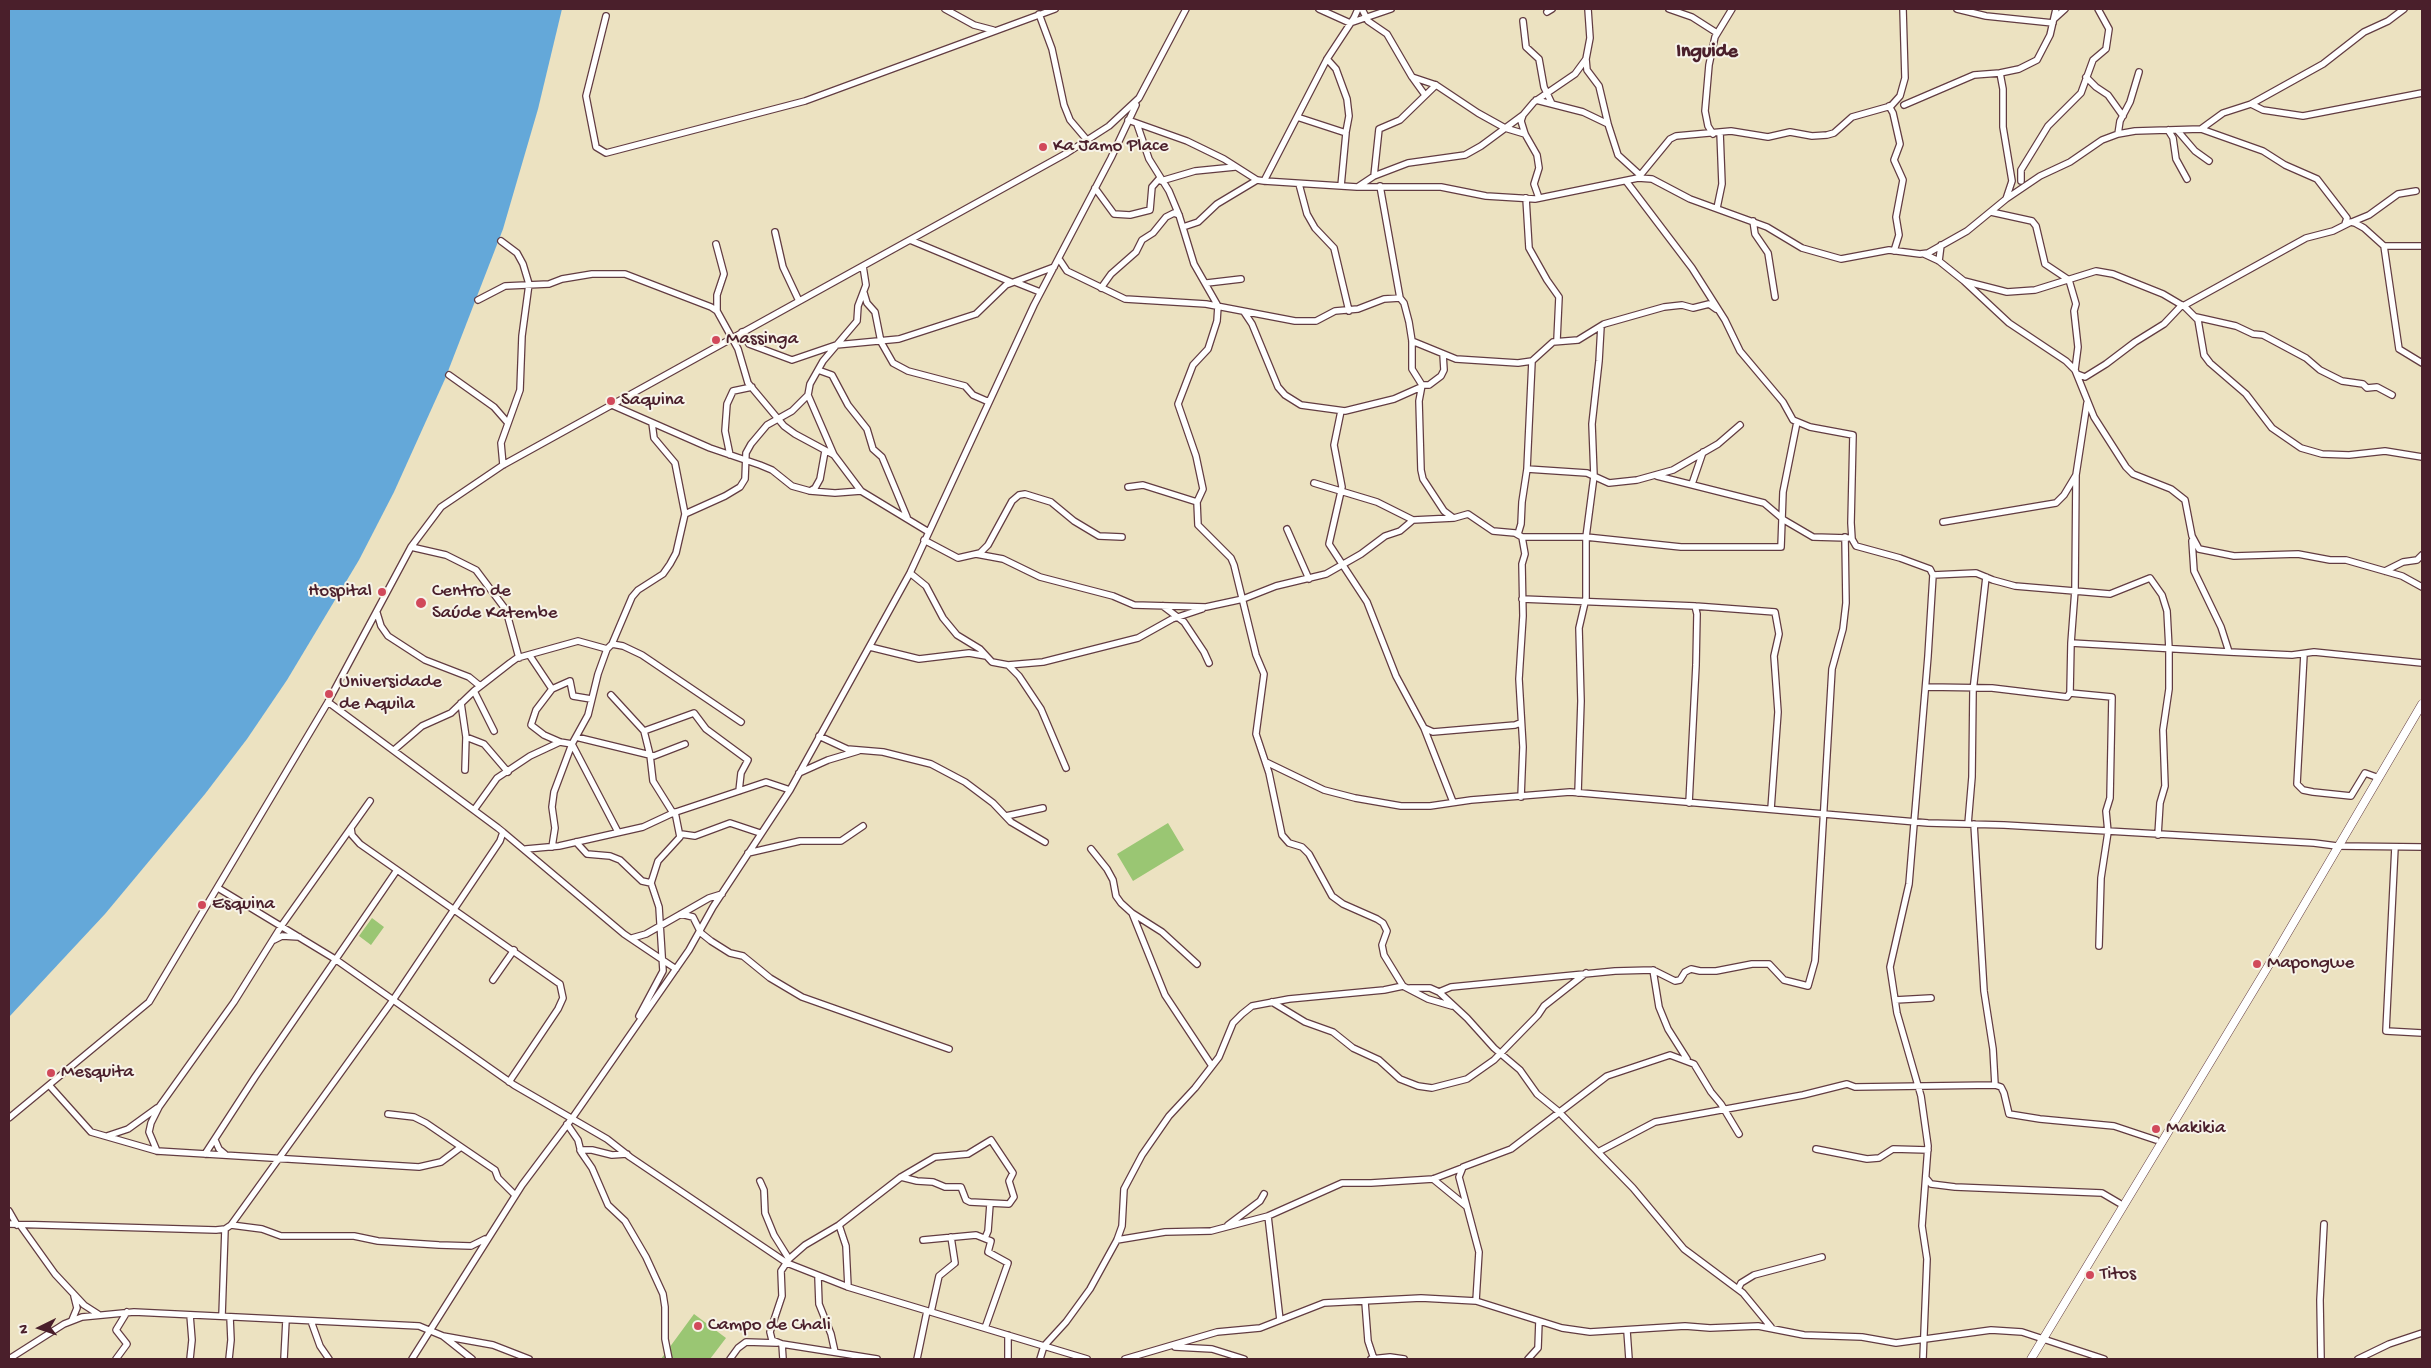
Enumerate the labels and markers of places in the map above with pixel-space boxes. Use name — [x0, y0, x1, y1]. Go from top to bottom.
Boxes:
place label: Ka Jamo Place — [1053, 136, 1168, 158]
marker: Ka Jamo Place — [1037, 141, 1049, 153]
place label: Massinga — [726, 329, 798, 351]
marker: Massinga — [710, 334, 722, 346]
place label: Saquina — [621, 390, 684, 412]
marker: Saquina — [605, 395, 617, 407]
place label: Hospital — [308, 581, 372, 603]
place label: Centro de Saúde Katembe — [432, 581, 558, 625]
marker: Hospital — [376, 586, 388, 598]
marker: Centro de Saúde Katembe — [414, 596, 428, 610]
place label: Universidade de Aquila — [339, 672, 442, 716]
marker: Universidade de Aquila — [323, 688, 335, 700]
place label: Esquina — [212, 894, 275, 916]
marker: Esquina — [196, 899, 208, 911]
place label: Mapongwe — [2267, 953, 2354, 975]
marker: Mapongwe — [2251, 958, 2263, 970]
place label: Mesquita — [61, 1062, 134, 1084]
marker: Mesquita — [45, 1067, 57, 1079]
place label: Makikia — [2166, 1118, 2225, 1140]
marker: Makikia — [2150, 1123, 2162, 1135]
place label: Titos — [2100, 1264, 2136, 1286]
marker: Titos — [2084, 1269, 2096, 1281]
place label: Campo de Chali — [708, 1315, 831, 1337]
marker: Campo de Chali — [692, 1320, 704, 1332]

